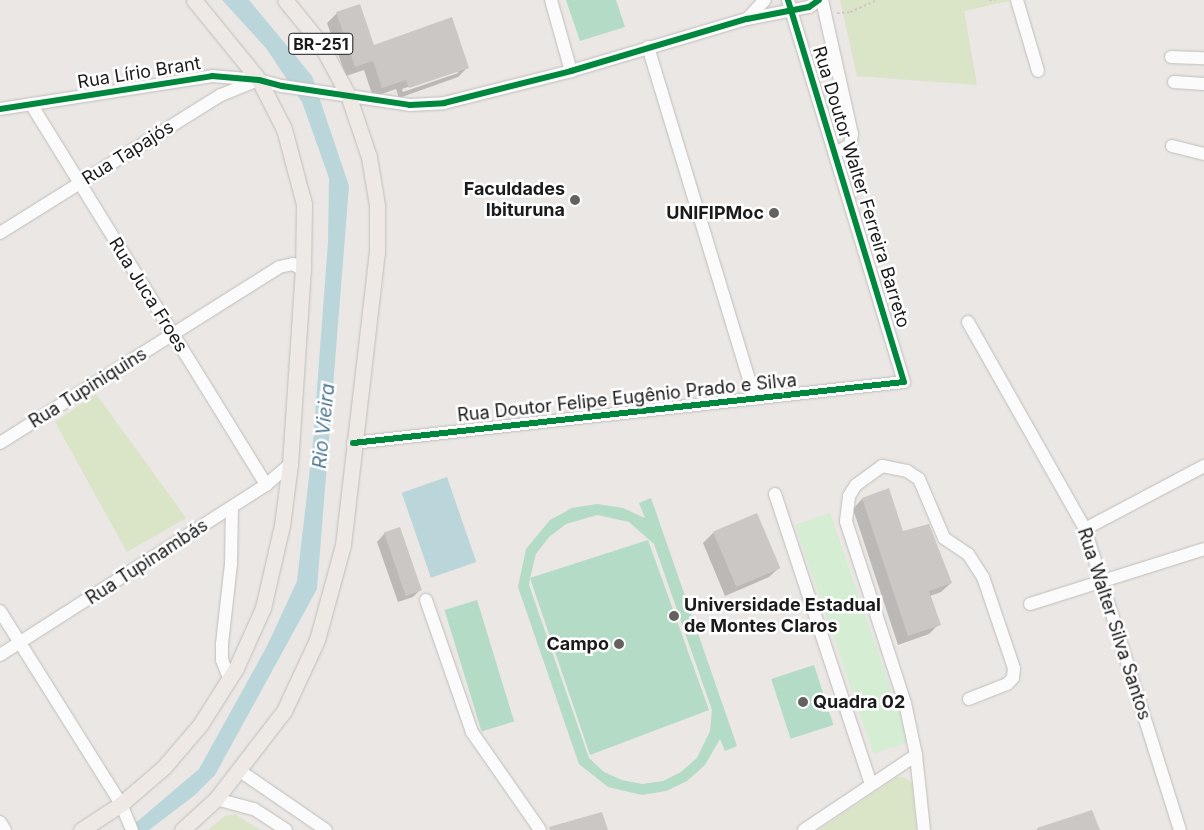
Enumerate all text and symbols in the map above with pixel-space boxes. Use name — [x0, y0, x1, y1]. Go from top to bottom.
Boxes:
road number: BR-251 — [287, 31, 355, 58]
street label: Rua Doutor Walter Ferreira Barreto — [808, 44, 914, 330]
street label: Rua Lírio Brant — [76, 53, 202, 93]
street label: Rua Tapajós — [78, 116, 178, 190]
place label: Faculdades Ibituruna — [464, 179, 565, 222]
marker: Faculdades Ibituruna — [569, 194, 581, 206]
place label: UNIFIPMoc — [666, 202, 764, 224]
marker: UNIFIPMoc — [768, 207, 780, 219]
street label: Rua Juca Froes — [104, 234, 192, 356]
street label: Rua Tupiniquins — [25, 343, 151, 433]
street label: Rua Doutor Felipe Eugênio Prado e Silva — [456, 369, 798, 427]
water label: Rio Vieira — [308, 382, 340, 470]
street label: Rua Tupinambás — [82, 515, 212, 609]
street label: Rua Walter Silva Santos — [1073, 525, 1155, 723]
place label: Universidade Estadual de Montes Claros — [684, 595, 881, 638]
marker: Universidade Estadual de Montes Claros — [668, 610, 680, 622]
place label: Campo — [546, 633, 609, 655]
marker: Campo — [613, 638, 625, 650]
place label: Quadra 02 — [813, 691, 905, 713]
marker: Quadra 02 — [797, 696, 809, 708]

